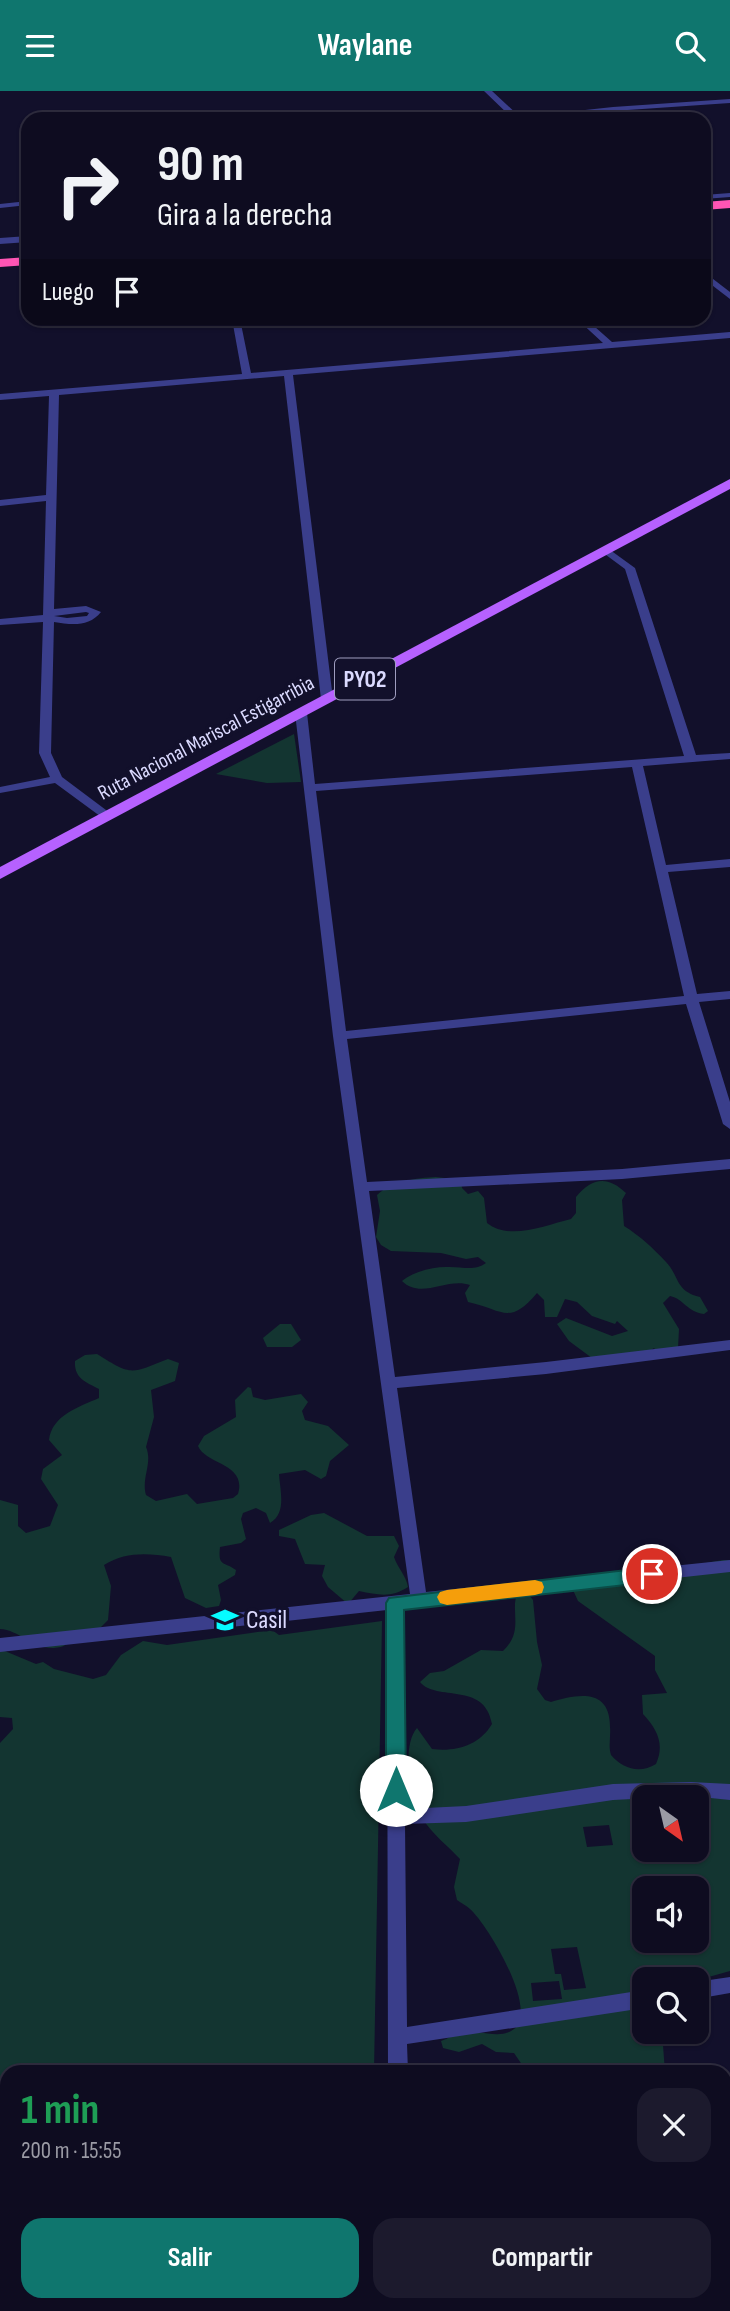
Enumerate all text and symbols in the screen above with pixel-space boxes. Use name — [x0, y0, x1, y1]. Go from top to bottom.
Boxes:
text: Waylane — [317, 26, 413, 65]
icon: menu — [21, 27, 59, 65]
icon: search — [671, 27, 709, 65]
text: 90 m — [157, 136, 244, 195]
icon: right — [42, 140, 133, 231]
text: Gira a la derecha — [157, 196, 332, 235]
icon: arrive — [108, 273, 146, 311]
text: Luego — [42, 277, 94, 308]
road number: PY02 — [335, 659, 395, 699]
street label: Ruta Nacional Mariscal Estigarribia — [94, 670, 318, 806]
pin — [622, 1544, 682, 1604]
icon: arrive — [633, 1555, 671, 1593]
school or university icon: Casil — [210, 1605, 240, 1635]
place label: Casil — [246, 1605, 287, 1636]
position arrow — [359, 1753, 433, 1827]
north arrow — [632, 1785, 709, 1862]
map controls — [632, 1785, 709, 2044]
button: sound — [632, 1876, 709, 1953]
button: search — [632, 1967, 709, 2044]
text: 1 min — [21, 2085, 99, 2136]
button: close — [637, 2088, 711, 2162]
text: 200 m · 15:55 — [21, 2137, 121, 2165]
button: Salir — [21, 2218, 359, 2298]
button: Compartir — [373, 2218, 711, 2298]

